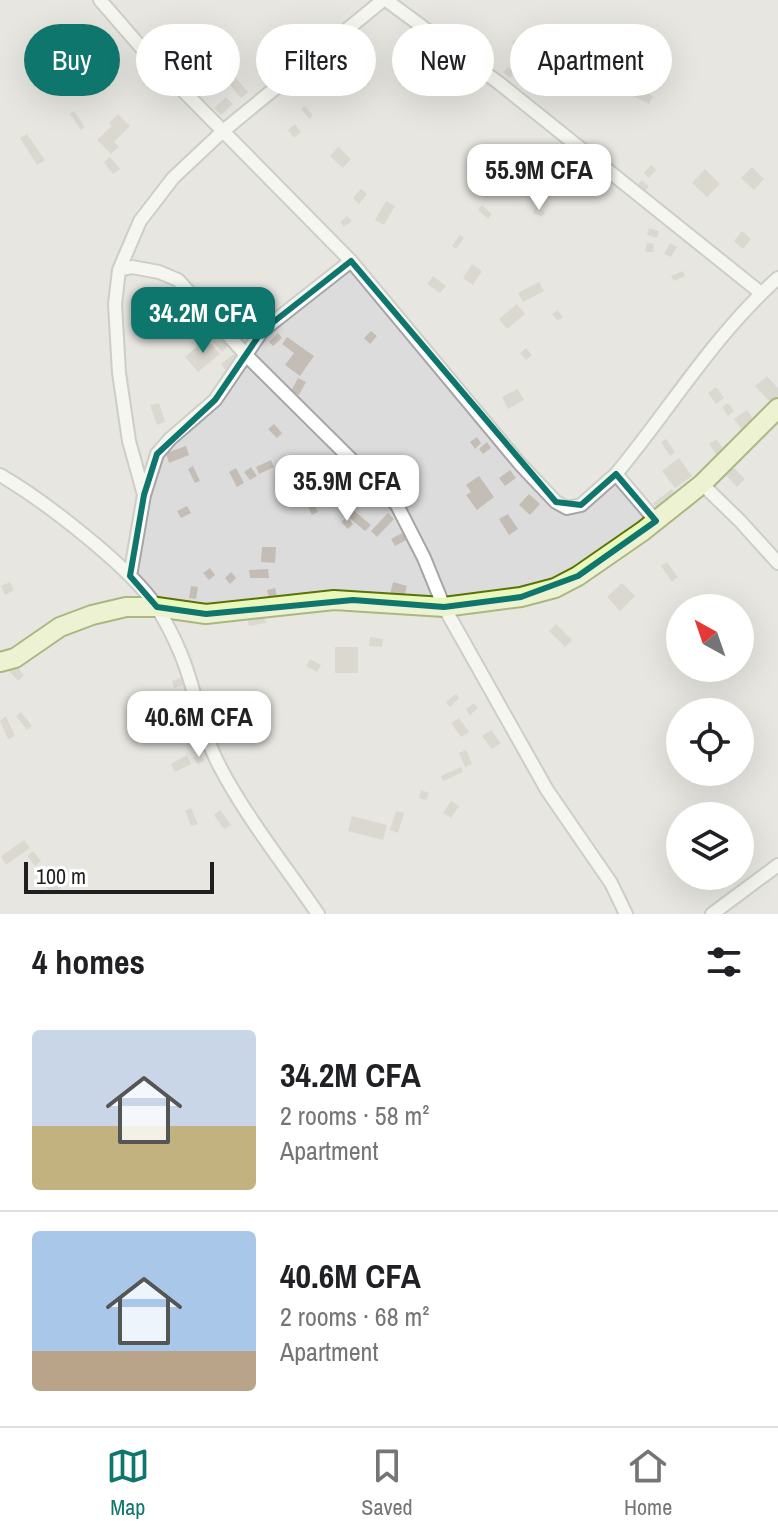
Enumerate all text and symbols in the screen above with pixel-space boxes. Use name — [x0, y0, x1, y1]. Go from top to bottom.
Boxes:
chip: Buy — [24, 24, 120, 96]
chip: Rent — [136, 24, 240, 96]
chip: Filters — [256, 24, 376, 96]
chip: New — [392, 24, 494, 96]
chip: Apartment — [510, 24, 672, 96]
pin: 55.9M CFA — [447, 144, 631, 212]
text: 55.9M CFA — [485, 152, 593, 187]
pin: 34.2M CFA — [111, 287, 295, 355]
text: 34.2M CFA — [149, 295, 257, 330]
pin: 35.9M CFA — [255, 455, 439, 523]
text: 35.9M CFA — [293, 463, 401, 498]
north arrow — [666, 594, 754, 682]
map controls — [666, 594, 754, 890]
pin: 40.6M CFA — [107, 691, 291, 759]
button: locate — [666, 698, 754, 786]
text: 40.6M CFA — [145, 699, 253, 734]
button: layers — [666, 802, 754, 890]
scale bar — [24, 858, 214, 894]
text: 100 m — [36, 861, 86, 891]
text: 4 homes — [32, 939, 145, 985]
icon: filters — [702, 940, 746, 984]
text: 34.2M CFA — [280, 1052, 421, 1098]
icon: home — [96, 1062, 192, 1158]
text: 2 rooms · 58 m² — [280, 1098, 429, 1133]
text: Apartment — [280, 1133, 378, 1168]
text: 40.6M CFA — [280, 1253, 421, 1299]
icon: home — [96, 1263, 192, 1359]
text: 2 rooms · 68 m² — [280, 1299, 429, 1334]
text: Apartment — [280, 1334, 378, 1369]
tab: Map — [106, 1444, 150, 1522]
tab: Saved — [361, 1444, 413, 1522]
tab: Home — [624, 1444, 672, 1522]

